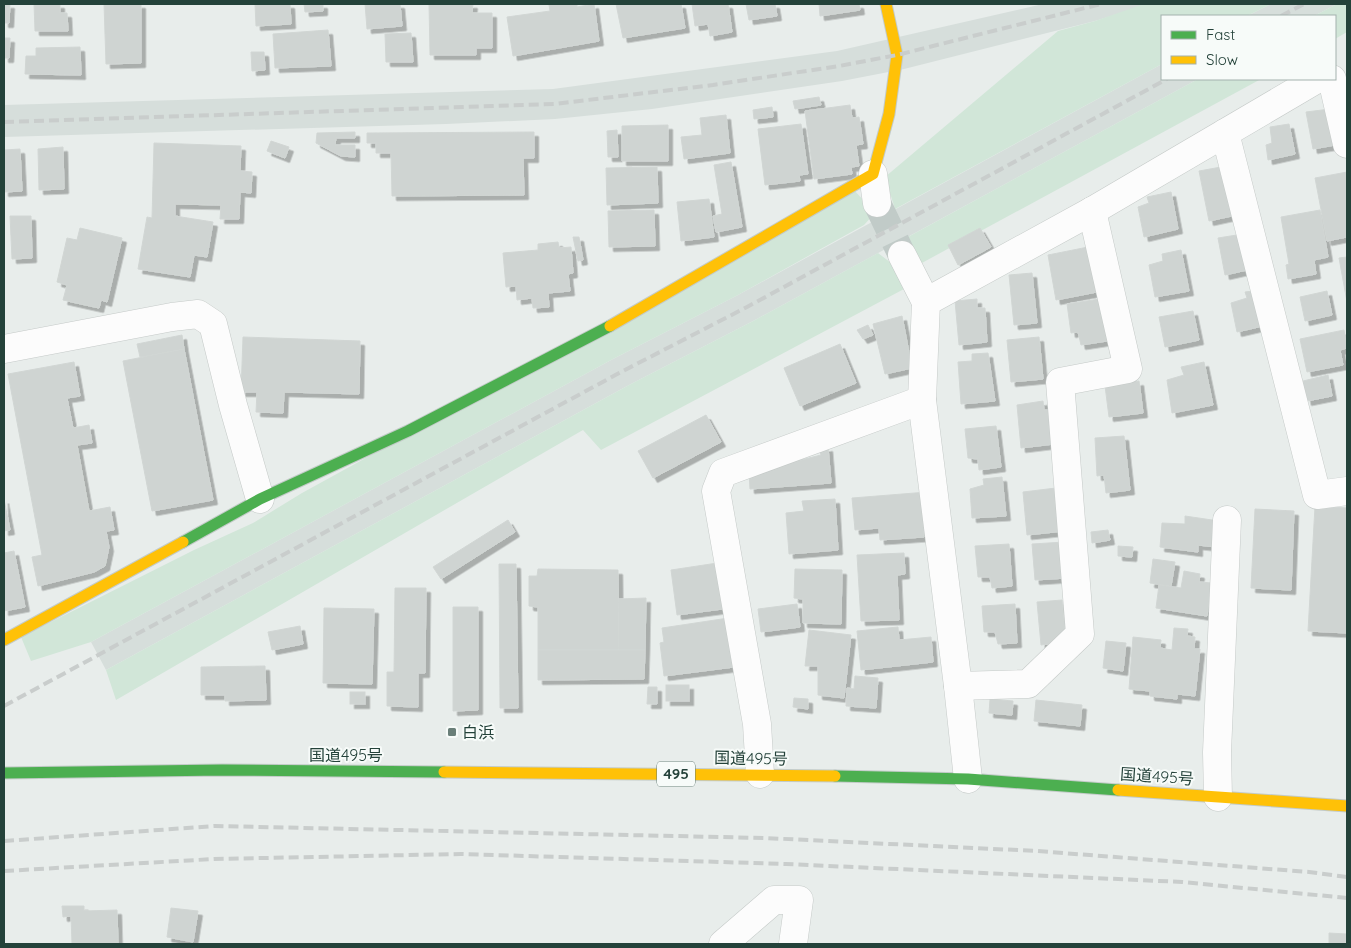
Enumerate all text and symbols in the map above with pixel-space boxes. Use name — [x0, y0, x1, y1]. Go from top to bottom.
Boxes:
legend — [1161, 15, 1336, 80]
text: Fast — [1206, 25, 1235, 44]
text: Slow — [1206, 50, 1238, 69]
place label: 白浜 — [462, 722, 494, 742]
marker: 白浜 — [446, 726, 458, 738]
street label: 国道495号 — [309, 745, 383, 765]
street label: 国道495号 — [714, 747, 788, 769]
road number: 495 — [657, 762, 695, 786]
street label: 国道495号 — [1120, 763, 1194, 789]

